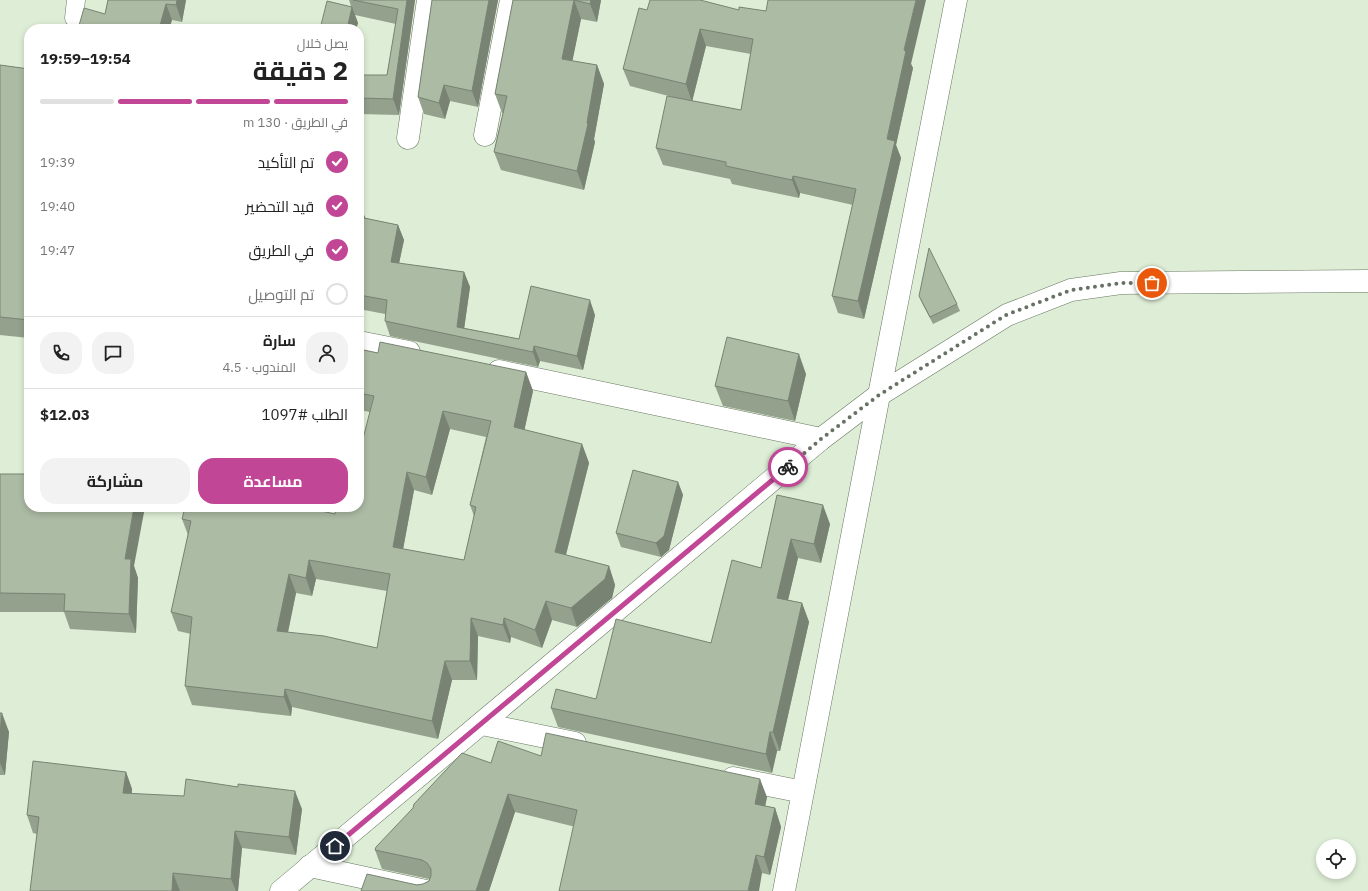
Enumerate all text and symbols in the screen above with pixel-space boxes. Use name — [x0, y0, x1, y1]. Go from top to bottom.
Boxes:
text: يصل خلال — [297, 35, 348, 52]
text: 19:54–19:59 — [40, 49, 131, 68]
text: 2 دقيقة — [253, 53, 348, 87]
text: في الطريق · 130 m — [243, 114, 348, 131]
icon: check — [326, 151, 348, 173]
text: تم التأكيد — [258, 153, 314, 172]
text: 19:39 — [40, 154, 75, 171]
icon: check — [326, 195, 348, 217]
text: قيد التحضير — [246, 197, 314, 216]
text: 19:40 — [40, 198, 75, 215]
icon: check — [326, 239, 348, 261]
text: في الطريق — [249, 241, 314, 260]
text: 19:47 — [40, 242, 75, 259]
pin — [1135, 266, 1169, 300]
icon: bag — [1141, 272, 1163, 294]
text: تم التوصيل — [248, 285, 314, 304]
text: سارة — [263, 331, 296, 350]
button: phone — [40, 332, 82, 374]
button: chat — [92, 332, 134, 374]
button: person — [306, 332, 348, 374]
text: المندوب · 4.5 — [223, 359, 296, 376]
text: $12.03 — [40, 405, 90, 424]
text: الطلب #1097 — [261, 405, 348, 424]
courier — [768, 447, 808, 487]
icon: bike — [777, 456, 799, 478]
button: مشاركة — [40, 458, 190, 504]
button: مساعدة — [198, 458, 348, 504]
pin — [318, 829, 352, 863]
icon: home — [324, 835, 346, 857]
map controls — [1316, 839, 1356, 879]
button: locate — [1316, 839, 1356, 879]

